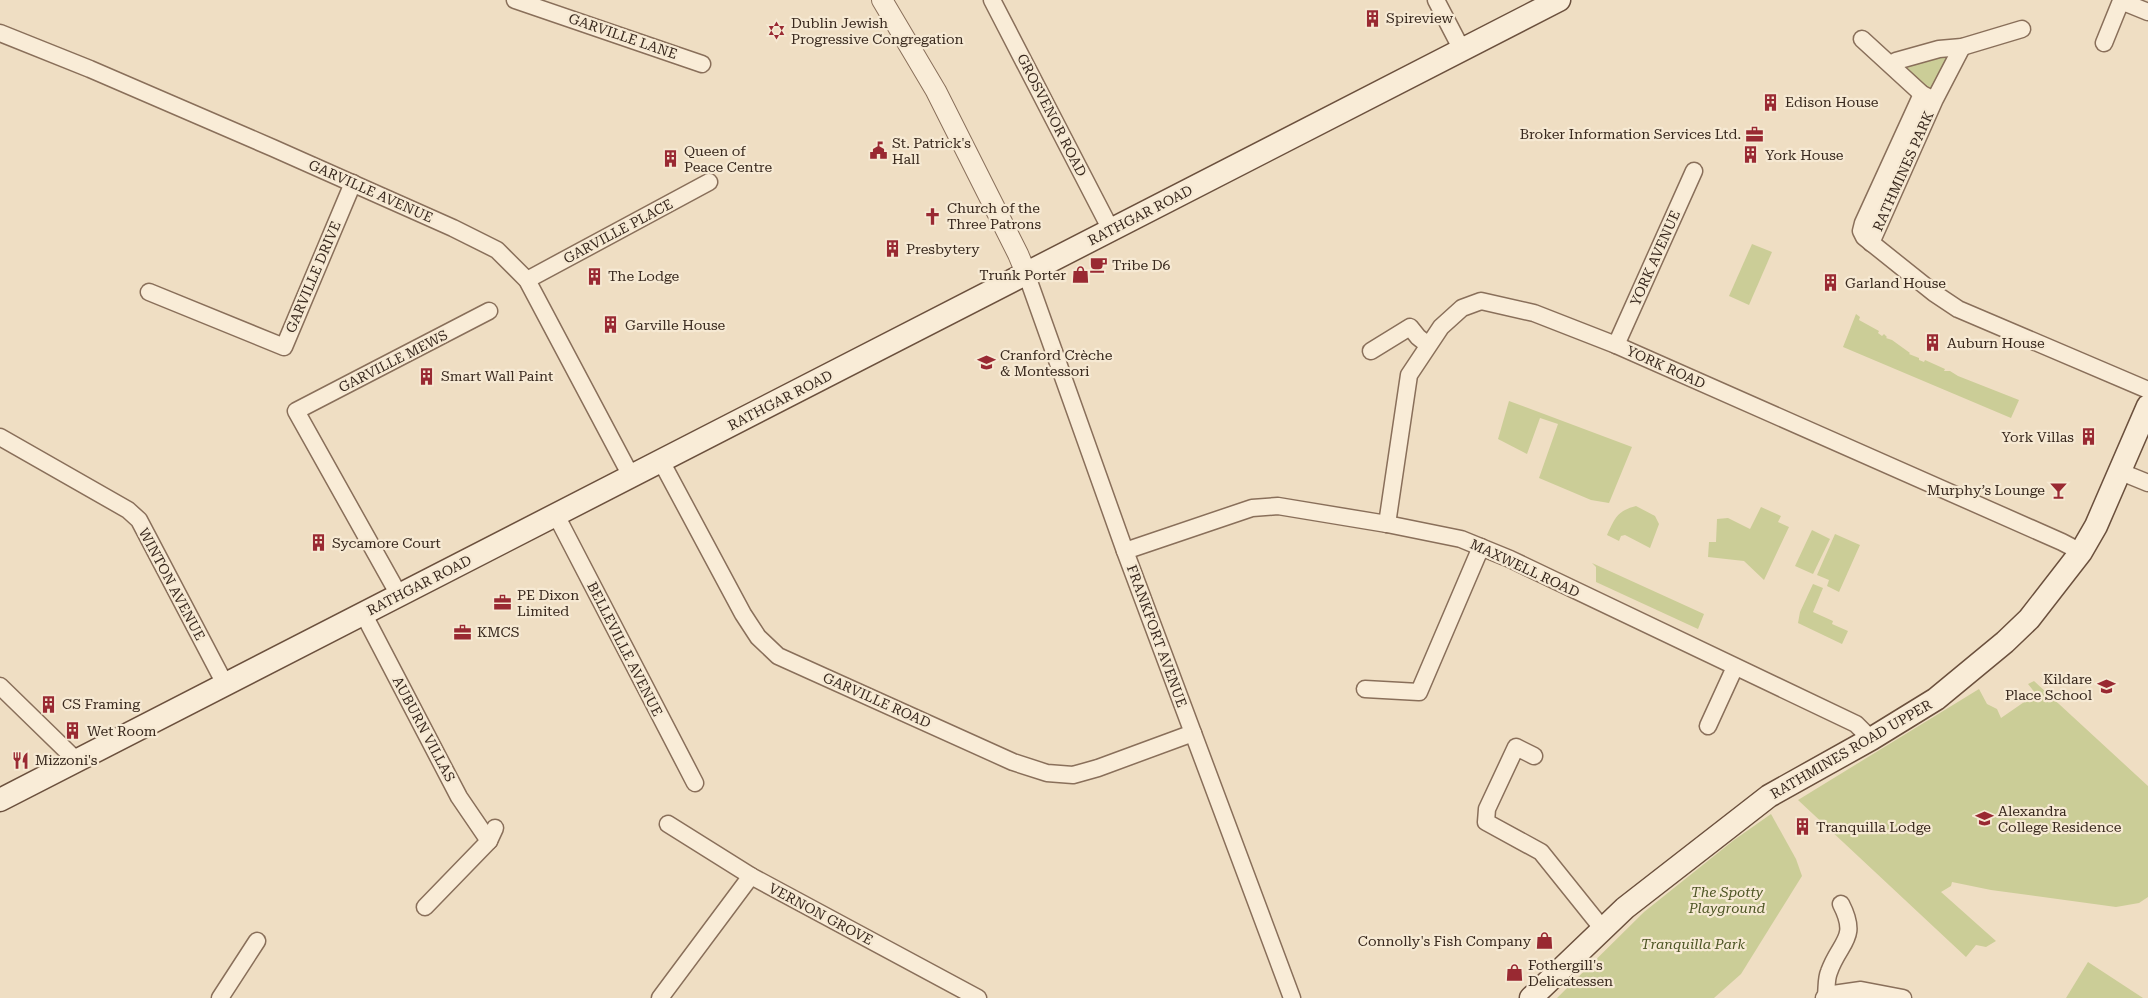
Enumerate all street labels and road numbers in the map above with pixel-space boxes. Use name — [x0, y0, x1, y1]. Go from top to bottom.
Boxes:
street label: GARVILLE LANE — [567, 10, 679, 62]
street label: GROSVENOR ROAD — [1014, 51, 1090, 179]
street label: RATHMINES PARK — [1869, 109, 1937, 233]
street label: GARVILLE AVENUE — [306, 156, 436, 226]
street label: RATHGAR ROAD — [1085, 182, 1195, 248]
street label: GARVILLE PLACE — [561, 195, 675, 267]
street label: YORK AVENUE — [1627, 208, 1683, 308]
street label: GARVILLE DRIVE — [282, 219, 344, 335]
street label: GARVILLE MEWS — [336, 326, 450, 395]
street label: YORK ROAD — [1624, 342, 1708, 392]
street label: RATHGAR ROAD — [725, 367, 835, 433]
street label: WINTON AVENUE — [136, 525, 208, 643]
street label: MAXWELL ROAD — [1468, 536, 1582, 600]
street label: RATHGAR ROAD — [364, 552, 474, 618]
street label: FRANKFORT AVENUE — [1124, 563, 1190, 709]
street label: BELLEVILLE AVENUE — [584, 579, 666, 719]
street label: GARVILLE ROAD — [821, 669, 934, 731]
street label: AUBURN VILLAS — [390, 674, 459, 785]
street label: RATHMINES ROAD UPPER — [1767, 696, 1935, 802]
street label: VERNON GROVE — [766, 880, 876, 948]

